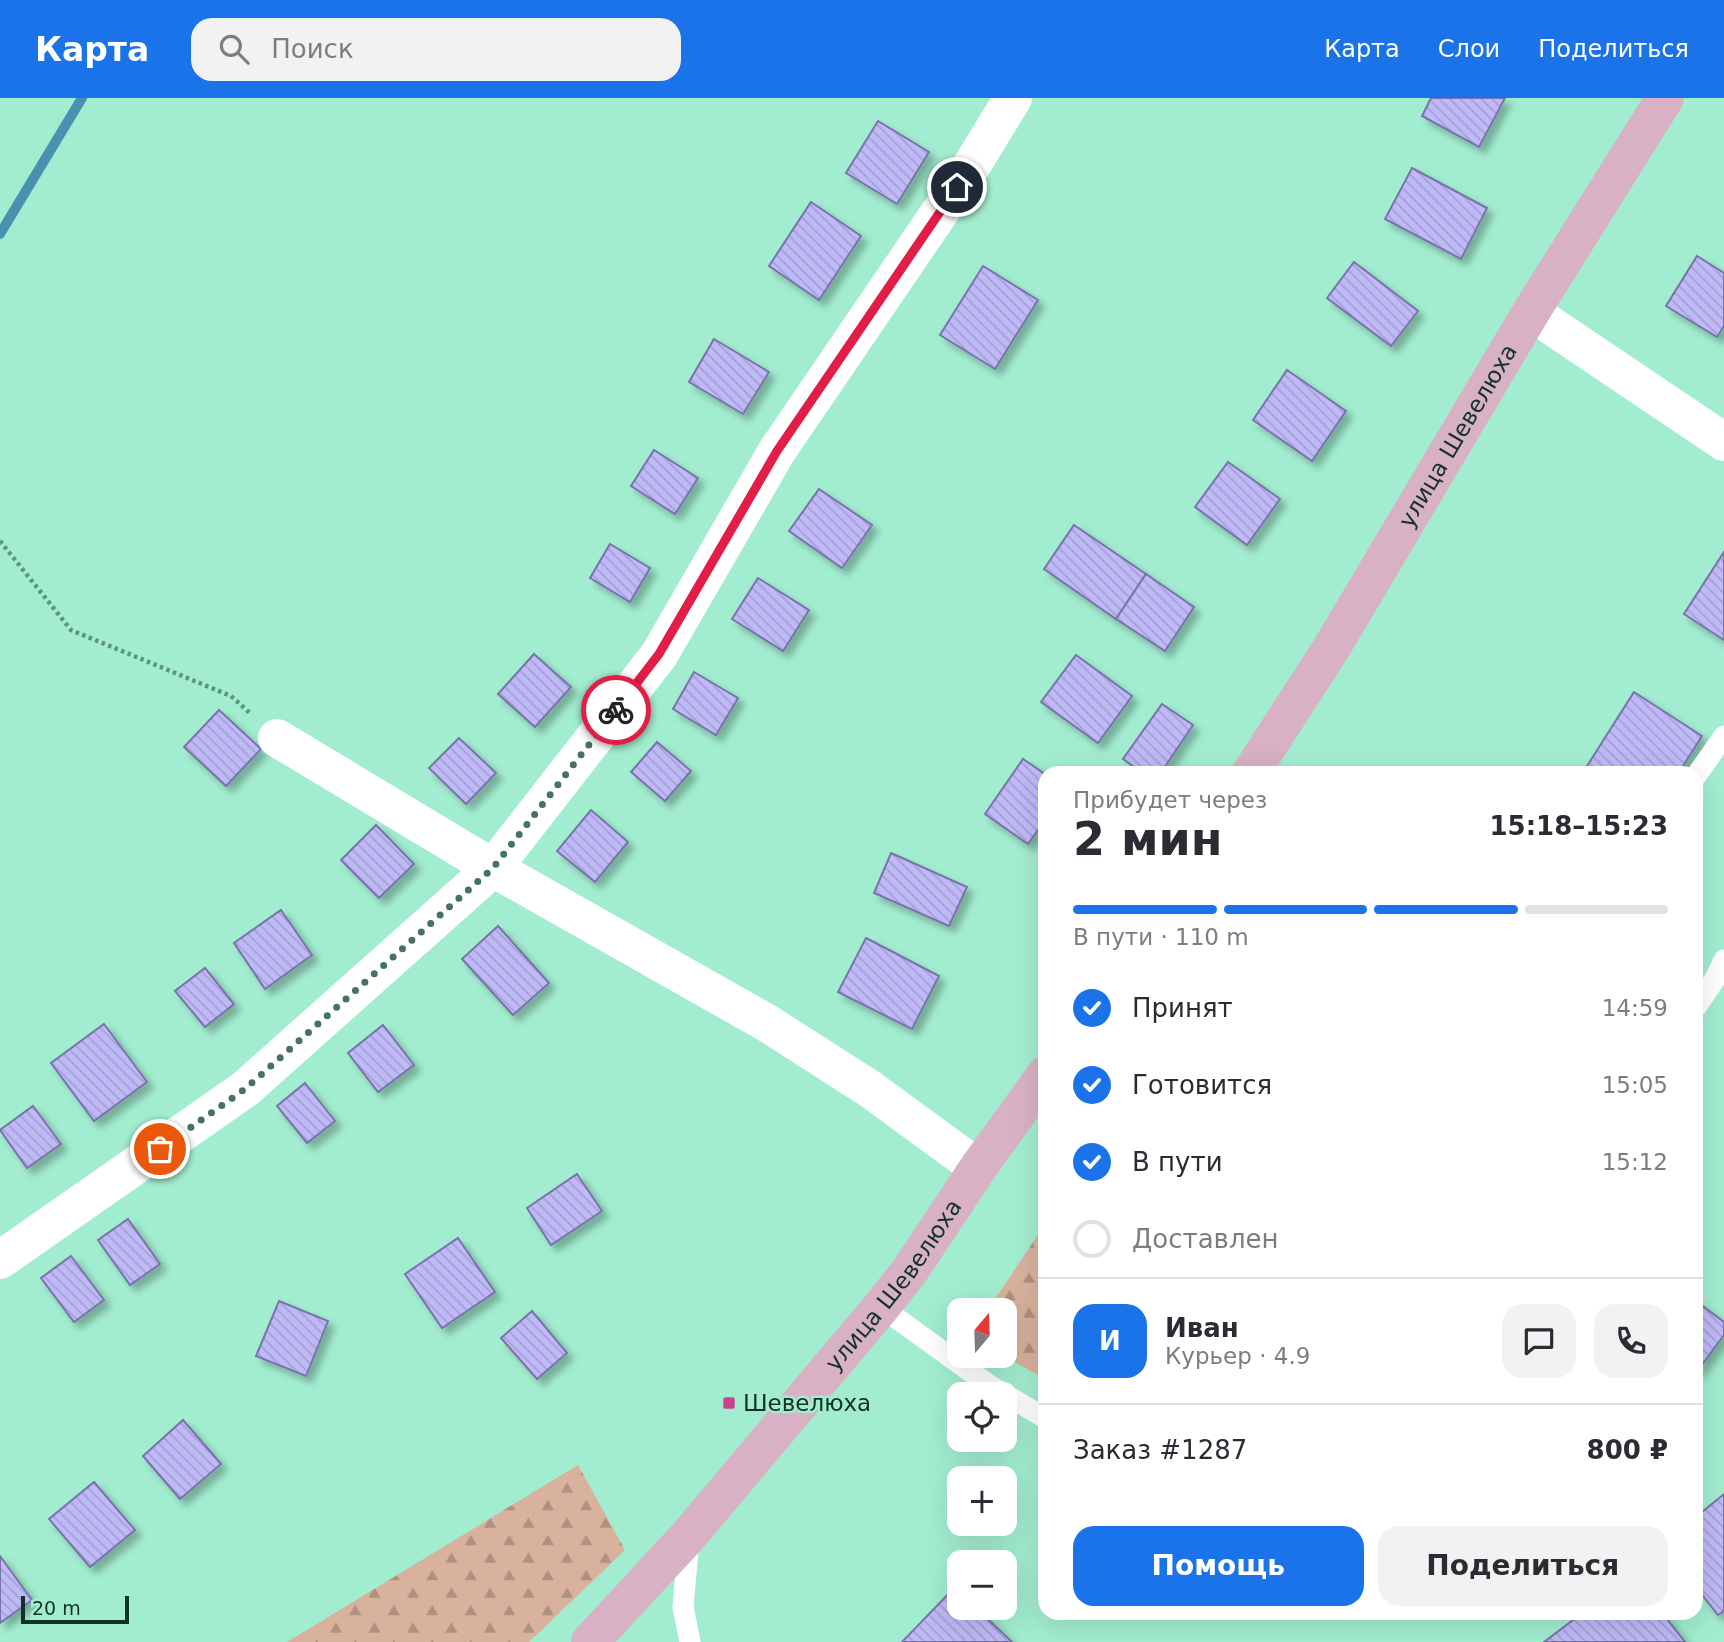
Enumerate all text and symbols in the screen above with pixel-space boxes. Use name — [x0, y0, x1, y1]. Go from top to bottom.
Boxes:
search box — [191, 18, 681, 81]
text: Карта — [35, 30, 149, 69]
icon: search — [215, 30, 253, 68]
text: Поиск — [271, 34, 354, 64]
text: Карта — [1324, 35, 1400, 63]
text: Слои — [1438, 35, 1500, 63]
text: Поделиться — [1538, 35, 1689, 63]
pin — [927, 157, 987, 217]
icon: home — [938, 168, 976, 206]
street label: улица Шевелюха — [1393, 339, 1522, 532]
courier — [581, 675, 651, 745]
icon: bike — [597, 691, 635, 729]
text: Прибудет через — [1073, 787, 1267, 813]
text: 15:18–15:23 — [1489, 811, 1668, 841]
text: 2 мин — [1073, 812, 1223, 866]
text: В пути · 110 m — [1073, 924, 1249, 950]
icon: check — [1073, 989, 1111, 1027]
text: Принят — [1132, 993, 1233, 1023]
text: 14:59 — [1602, 995, 1668, 1021]
icon: check — [1073, 1066, 1111, 1104]
text: Готовится — [1132, 1070, 1272, 1100]
text: 15:05 — [1602, 1072, 1668, 1098]
pin — [130, 1119, 190, 1179]
icon: bag — [141, 1130, 179, 1168]
icon: check — [1073, 1143, 1111, 1181]
text: В пути — [1132, 1147, 1223, 1177]
text: 15:12 — [1602, 1149, 1668, 1175]
street label: улица Шевелюха — [820, 1194, 967, 1376]
text: Доставлен — [1132, 1224, 1279, 1254]
north arrow — [947, 1298, 1017, 1368]
map controls — [947, 1298, 1017, 1620]
button: chat — [1502, 1304, 1576, 1378]
button: phone — [1594, 1304, 1668, 1378]
text: Иван — [1165, 1313, 1239, 1343]
text: И — [1099, 1326, 1121, 1356]
text: Курьер · 4.9 — [1165, 1343, 1310, 1369]
button: locate — [947, 1382, 1017, 1452]
place label: Шевелюха — [743, 1390, 871, 1416]
marker: Шевелюха — [721, 1395, 737, 1411]
text: Заказ #1287 — [1073, 1435, 1247, 1465]
text: 800 ₽ — [1587, 1435, 1668, 1465]
button: + — [947, 1466, 1017, 1536]
button: Помощь — [1073, 1526, 1364, 1606]
button: Поделиться — [1378, 1526, 1668, 1606]
button: − — [947, 1550, 1017, 1620]
scale bar — [21, 1593, 130, 1625]
text: 20 m — [32, 1597, 81, 1619]

